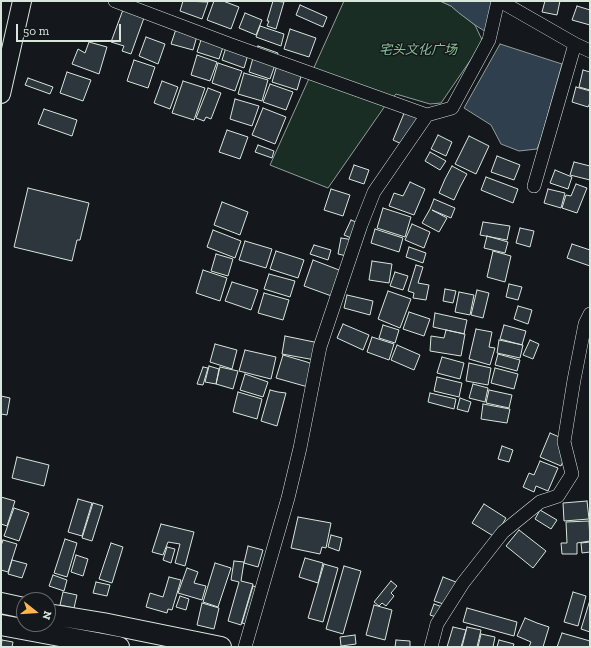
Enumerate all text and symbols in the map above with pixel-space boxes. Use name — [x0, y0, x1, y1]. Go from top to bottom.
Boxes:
scale bar — [18, 16, 123, 42]
text: 50 m — [23, 24, 49, 38]
park label: 宅头文化广场 — [379, 42, 457, 58]
north arrow — [16, 592, 56, 632]
text: N — [40, 609, 54, 621]

